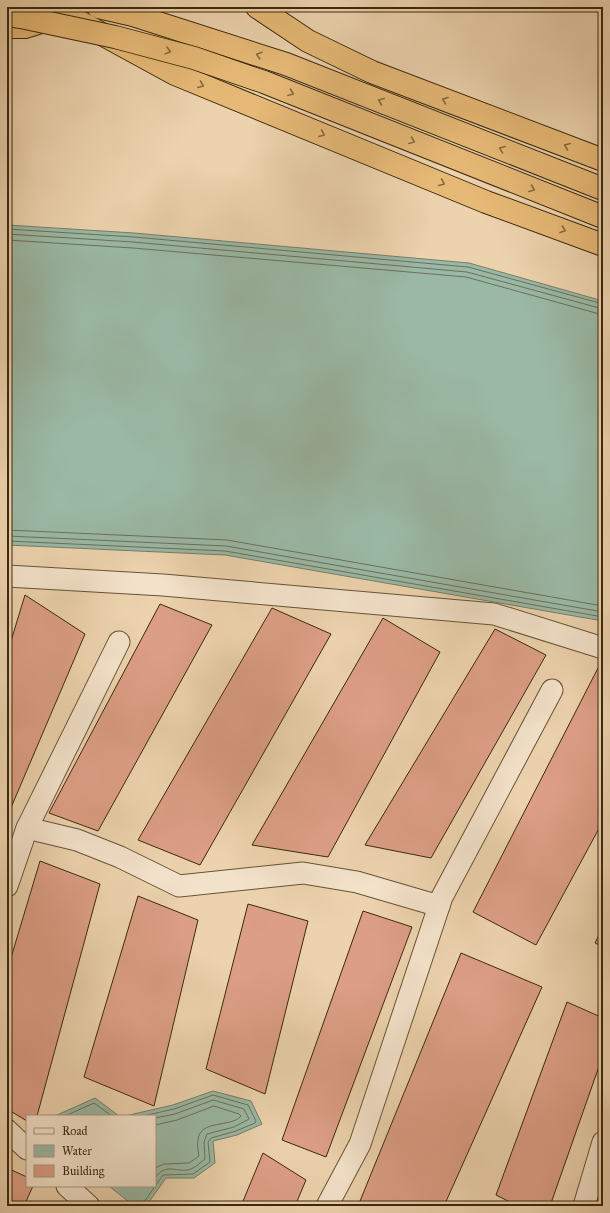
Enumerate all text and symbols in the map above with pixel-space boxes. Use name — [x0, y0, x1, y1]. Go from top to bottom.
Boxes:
one-way arrow — [164, 46, 171, 55]
one-way arrow — [256, 51, 263, 60]
one-way arrow — [198, 80, 205, 88]
one-way arrow — [286, 88, 294, 96]
one-way arrow — [442, 96, 449, 104]
one-way arrow — [377, 98, 384, 106]
one-way arrow — [318, 129, 325, 137]
one-way arrow — [408, 137, 415, 145]
one-way arrow — [563, 143, 571, 151]
one-way arrow — [498, 146, 505, 154]
one-way arrow — [438, 179, 445, 187]
one-way arrow — [528, 184, 536, 192]
one-way arrow — [559, 226, 566, 234]
legend — [26, 1115, 156, 1187]
text: Road — [62, 1124, 88, 1138]
text: Water — [62, 1144, 92, 1158]
text: Building — [62, 1164, 105, 1179]

